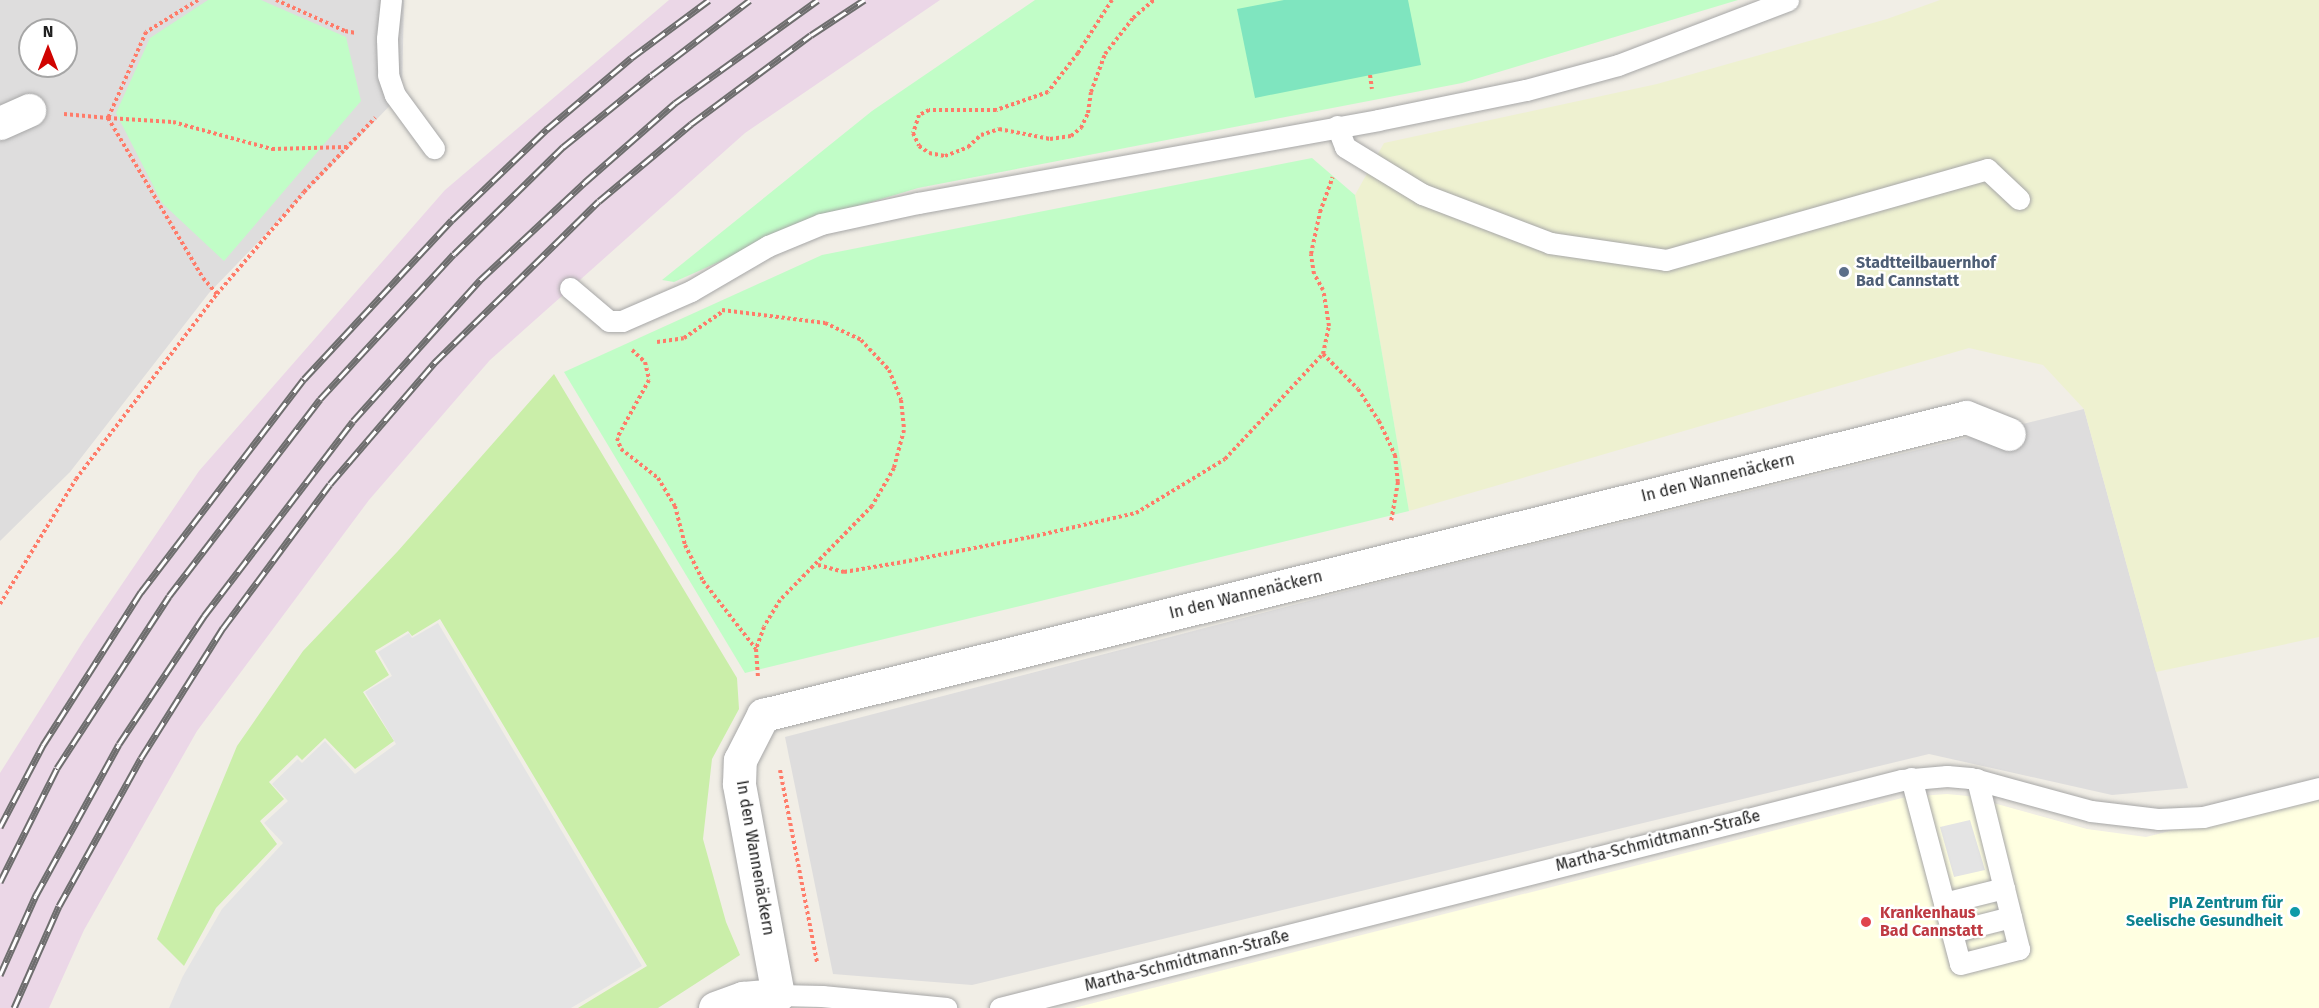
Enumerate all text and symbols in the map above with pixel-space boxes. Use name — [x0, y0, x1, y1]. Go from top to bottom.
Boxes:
north arrow — [18, 18, 78, 78]
text: N — [43, 22, 53, 41]
place label: Stadtteilbauernhof Bad Cannstatt — [1856, 253, 1996, 291]
marker: Stadtteilbauernhof Bad Cannstatt — [1837, 265, 1851, 279]
street label: In den Wannenäckern — [1639, 450, 1797, 506]
street label: In den Wannenäckern — [1167, 567, 1325, 623]
street label: In den Wannenäckern — [732, 779, 778, 937]
street label: Martha-Schmidtmann-Straße — [1554, 806, 1762, 876]
place label: PIA Zentrum für Seelische Gesundheit — [2126, 893, 2283, 931]
place label: Krankenhaus Bad Cannstatt — [1880, 903, 1983, 941]
marker: PIA Zentrum für Seelische Gesundheit — [2288, 905, 2302, 919]
marker: Krankenhaus Bad Cannstatt — [1857, 913, 1875, 931]
street label: Martha-Schmidtmann-Straße — [1083, 926, 1291, 996]

